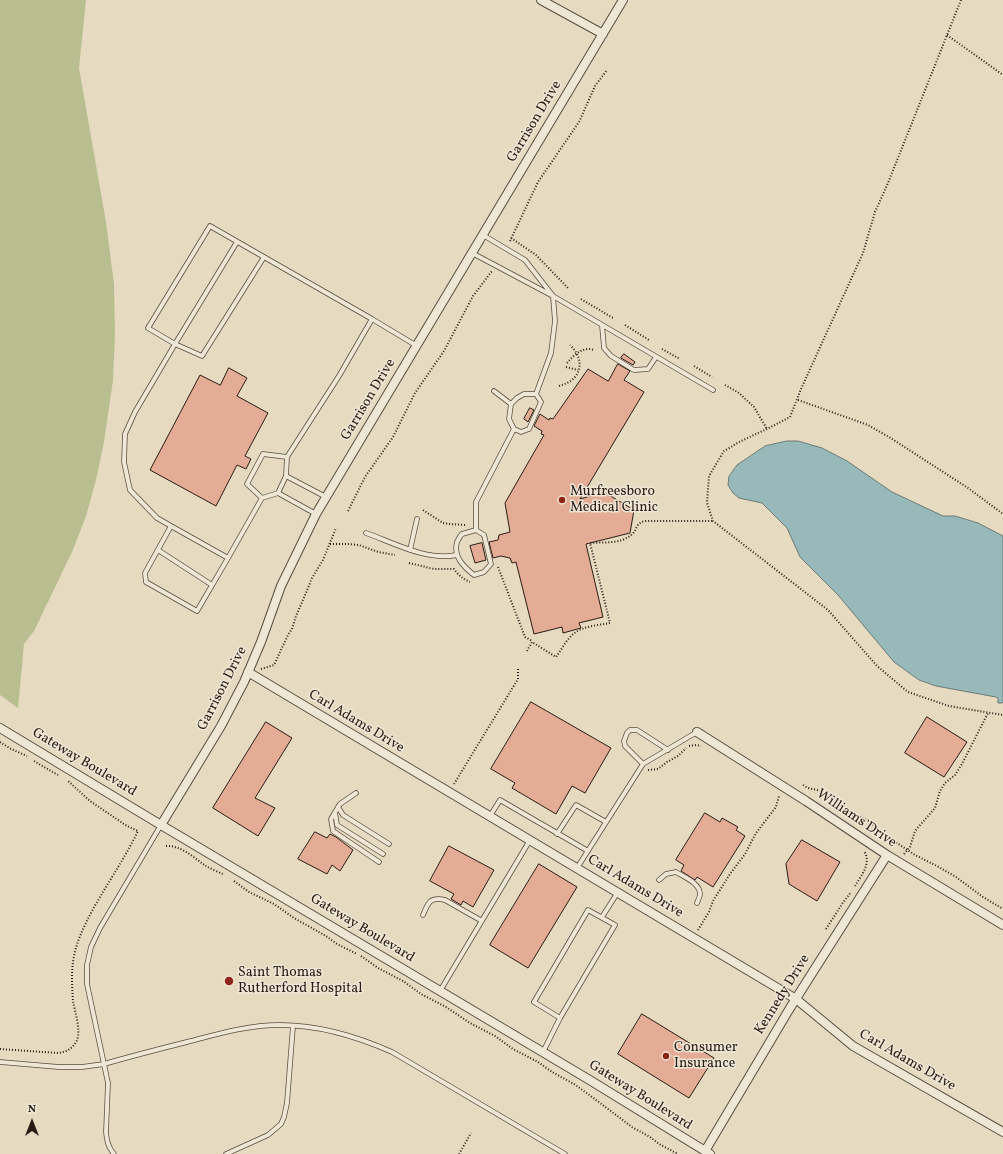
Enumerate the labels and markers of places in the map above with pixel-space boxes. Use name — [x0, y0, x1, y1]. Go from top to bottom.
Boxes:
place label: Murfreesboro Medical Clinic — [570, 484, 658, 516]
marker: Murfreesboro Medical Clinic — [557, 495, 567, 505]
place label: Saint Thomas Rutherford Hospital — [238, 965, 362, 998]
marker: Saint Thomas Rutherford Hospital — [223, 975, 235, 987]
place label: Consumer Insurance — [674, 1040, 738, 1072]
marker: Consumer Insurance — [661, 1051, 671, 1061]

